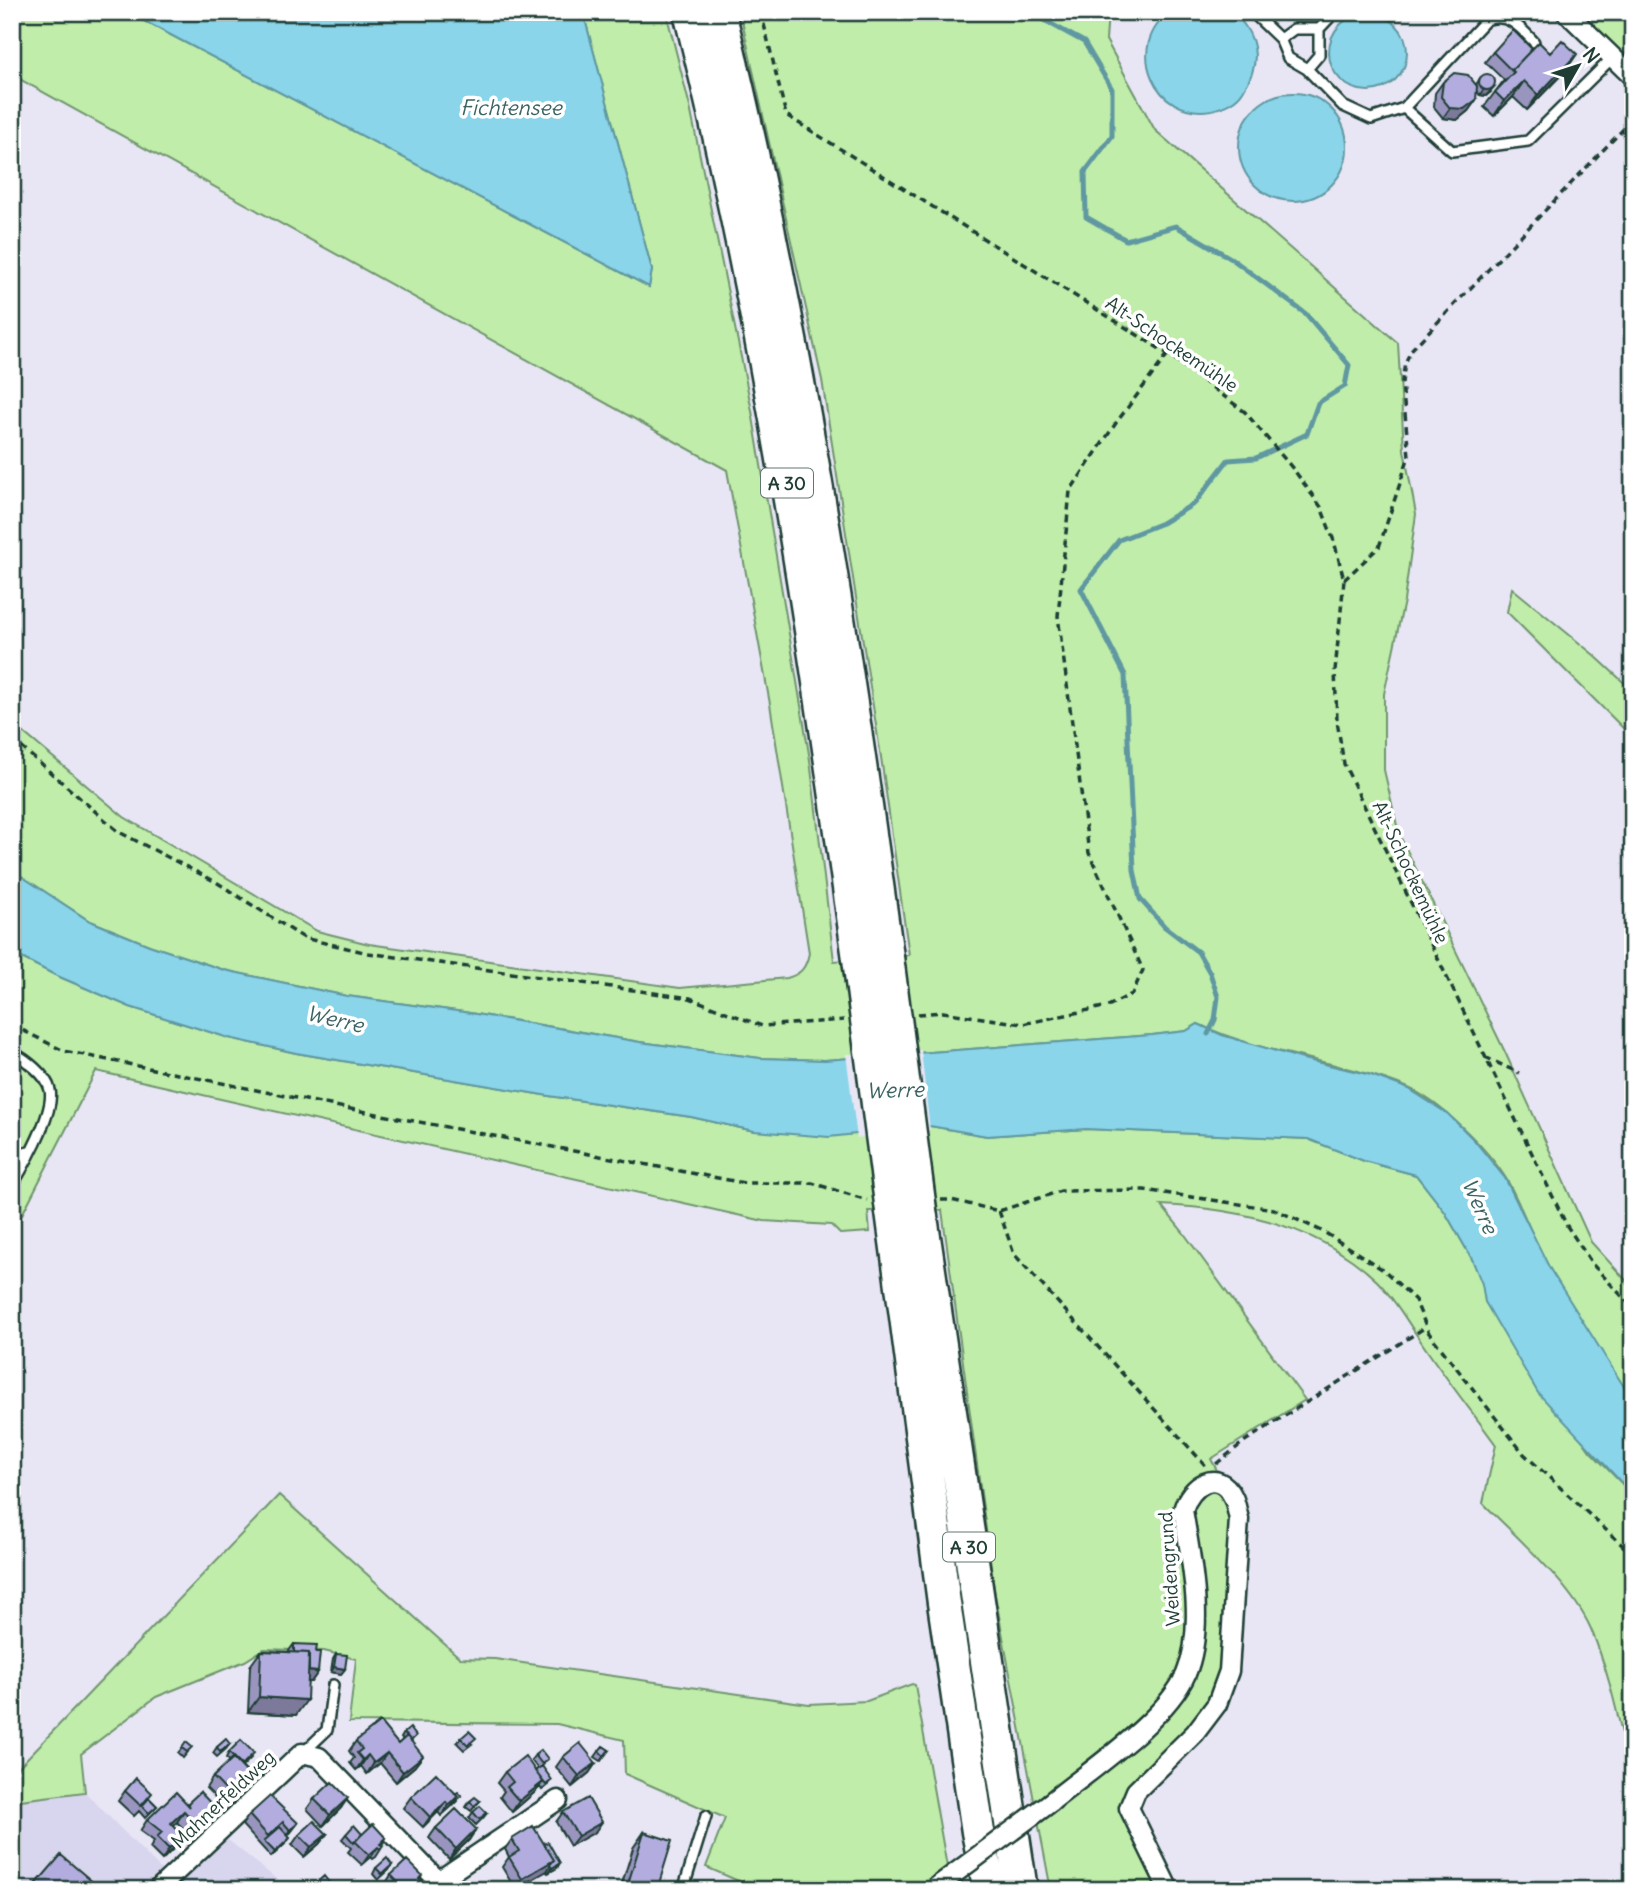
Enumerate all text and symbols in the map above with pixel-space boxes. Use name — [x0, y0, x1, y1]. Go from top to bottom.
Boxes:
north arrow — [1544, 32, 1614, 102]
text: N — [1578, 43, 1605, 68]
water label: Fichtensee — [460, 94, 564, 121]
street label: Alt-Schockemühle — [1101, 291, 1243, 397]
road number: A 30 — [761, 468, 813, 498]
street label: Alt-Schockemühle — [1367, 797, 1455, 947]
water label: Werre — [304, 999, 368, 1039]
water label: Werre — [866, 1075, 926, 1104]
water label: Werre — [1456, 1174, 1505, 1239]
street label: Weidengrund — [1153, 1511, 1185, 1627]
road number: A 30 — [943, 1532, 995, 1562]
street label: Mahnerfeldweg — [166, 1745, 280, 1853]

